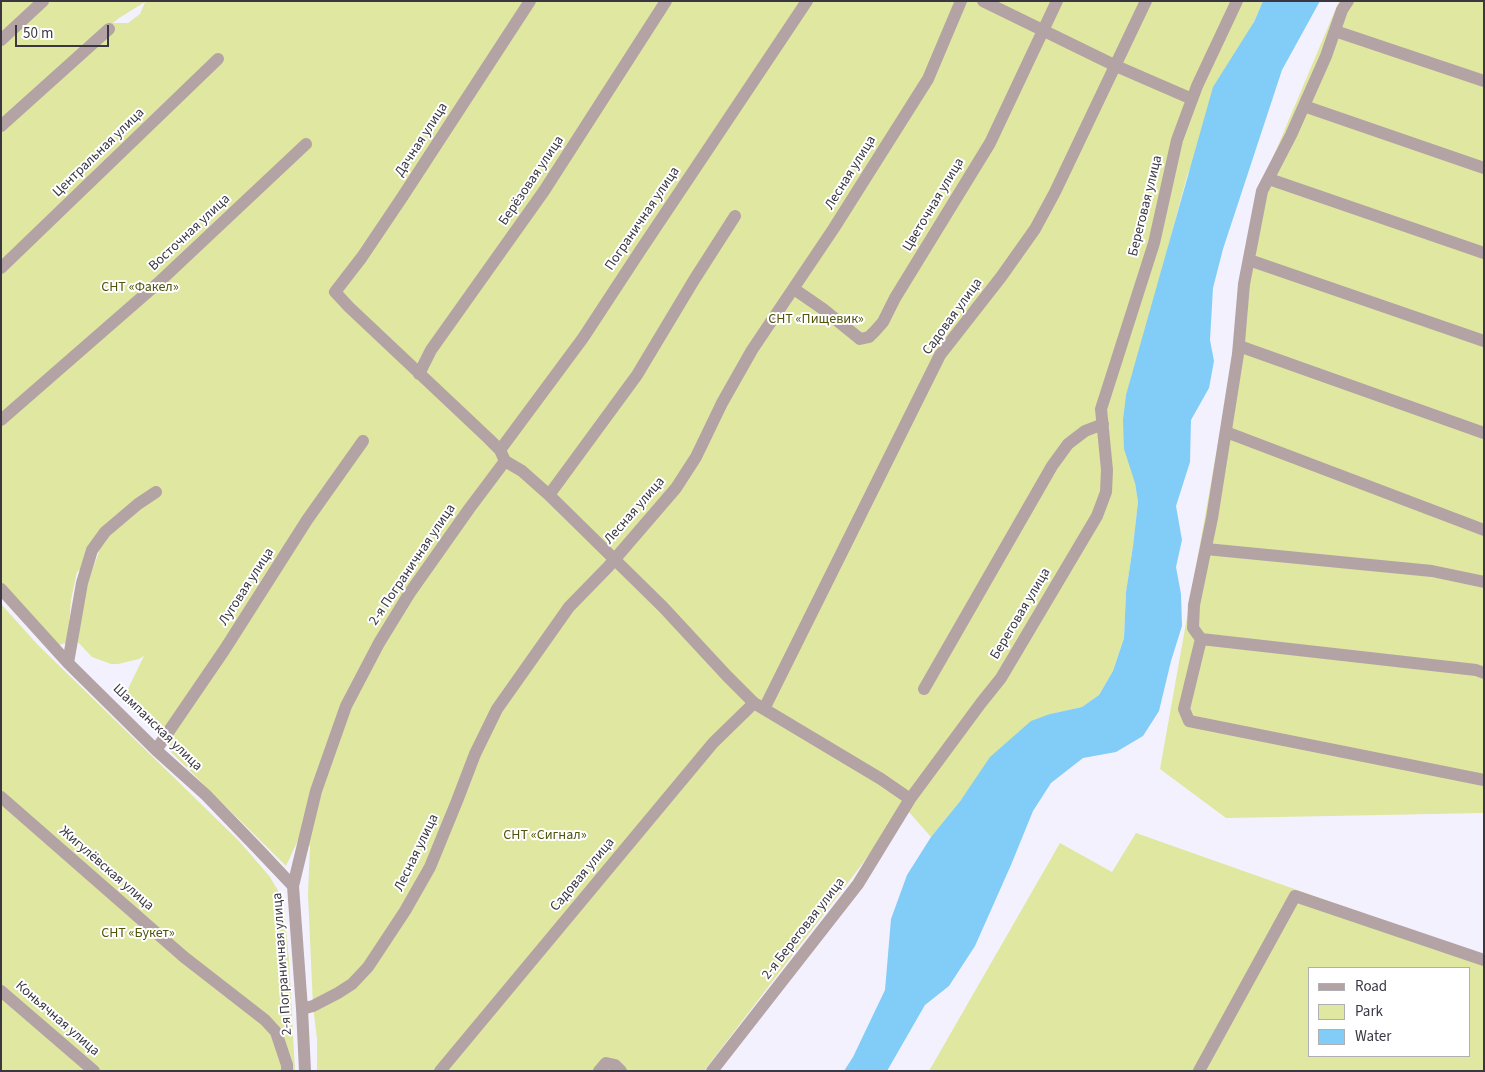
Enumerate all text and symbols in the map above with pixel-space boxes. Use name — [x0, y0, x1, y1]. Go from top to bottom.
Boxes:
scale bar — [18, 15, 111, 47]
text: 50 m — [23, 23, 53, 44]
street label: Дачная улица — [392, 100, 452, 180]
street label: Центральная улица — [50, 105, 148, 201]
street label: Берёзовая улица — [496, 133, 568, 229]
street label: Лесная улица — [822, 133, 880, 213]
street label: Береговая улица — [1125, 154, 1167, 258]
street label: Цветочная улица — [900, 155, 968, 255]
street label: Пограничная улица — [602, 164, 684, 274]
street label: Восточная улица — [146, 191, 234, 275]
street label: Садовая улица — [919, 275, 987, 359]
park label: СНТ «Факел» — [101, 280, 179, 296]
park label: СНТ «Пищевик» — [768, 312, 864, 328]
street label: Лесная улица — [601, 474, 669, 548]
street label: 2-я Пограничная улица — [366, 501, 460, 629]
street label: Луговая улица — [216, 545, 278, 629]
street label: Береговая улица — [987, 565, 1055, 663]
street label: Шампанская улица — [109, 681, 205, 775]
street label: Лесная улица — [391, 812, 443, 894]
street label: Жигулёвская улица — [55, 823, 157, 915]
park label: СНТ «Сигнал» — [503, 828, 587, 844]
street label: Садовая улица — [547, 835, 619, 915]
street label: 2-я Береговая улица — [759, 875, 849, 983]
street label: 2-я Пограничная улица — [270, 892, 296, 1036]
park label: СНТ «Букет» — [101, 926, 175, 942]
legend — [1308, 967, 1470, 1057]
text: Road — [1355, 976, 1387, 997]
street label: Коньячная улица — [11, 978, 103, 1060]
text: Park — [1355, 1001, 1383, 1022]
text: Water — [1355, 1026, 1391, 1047]

